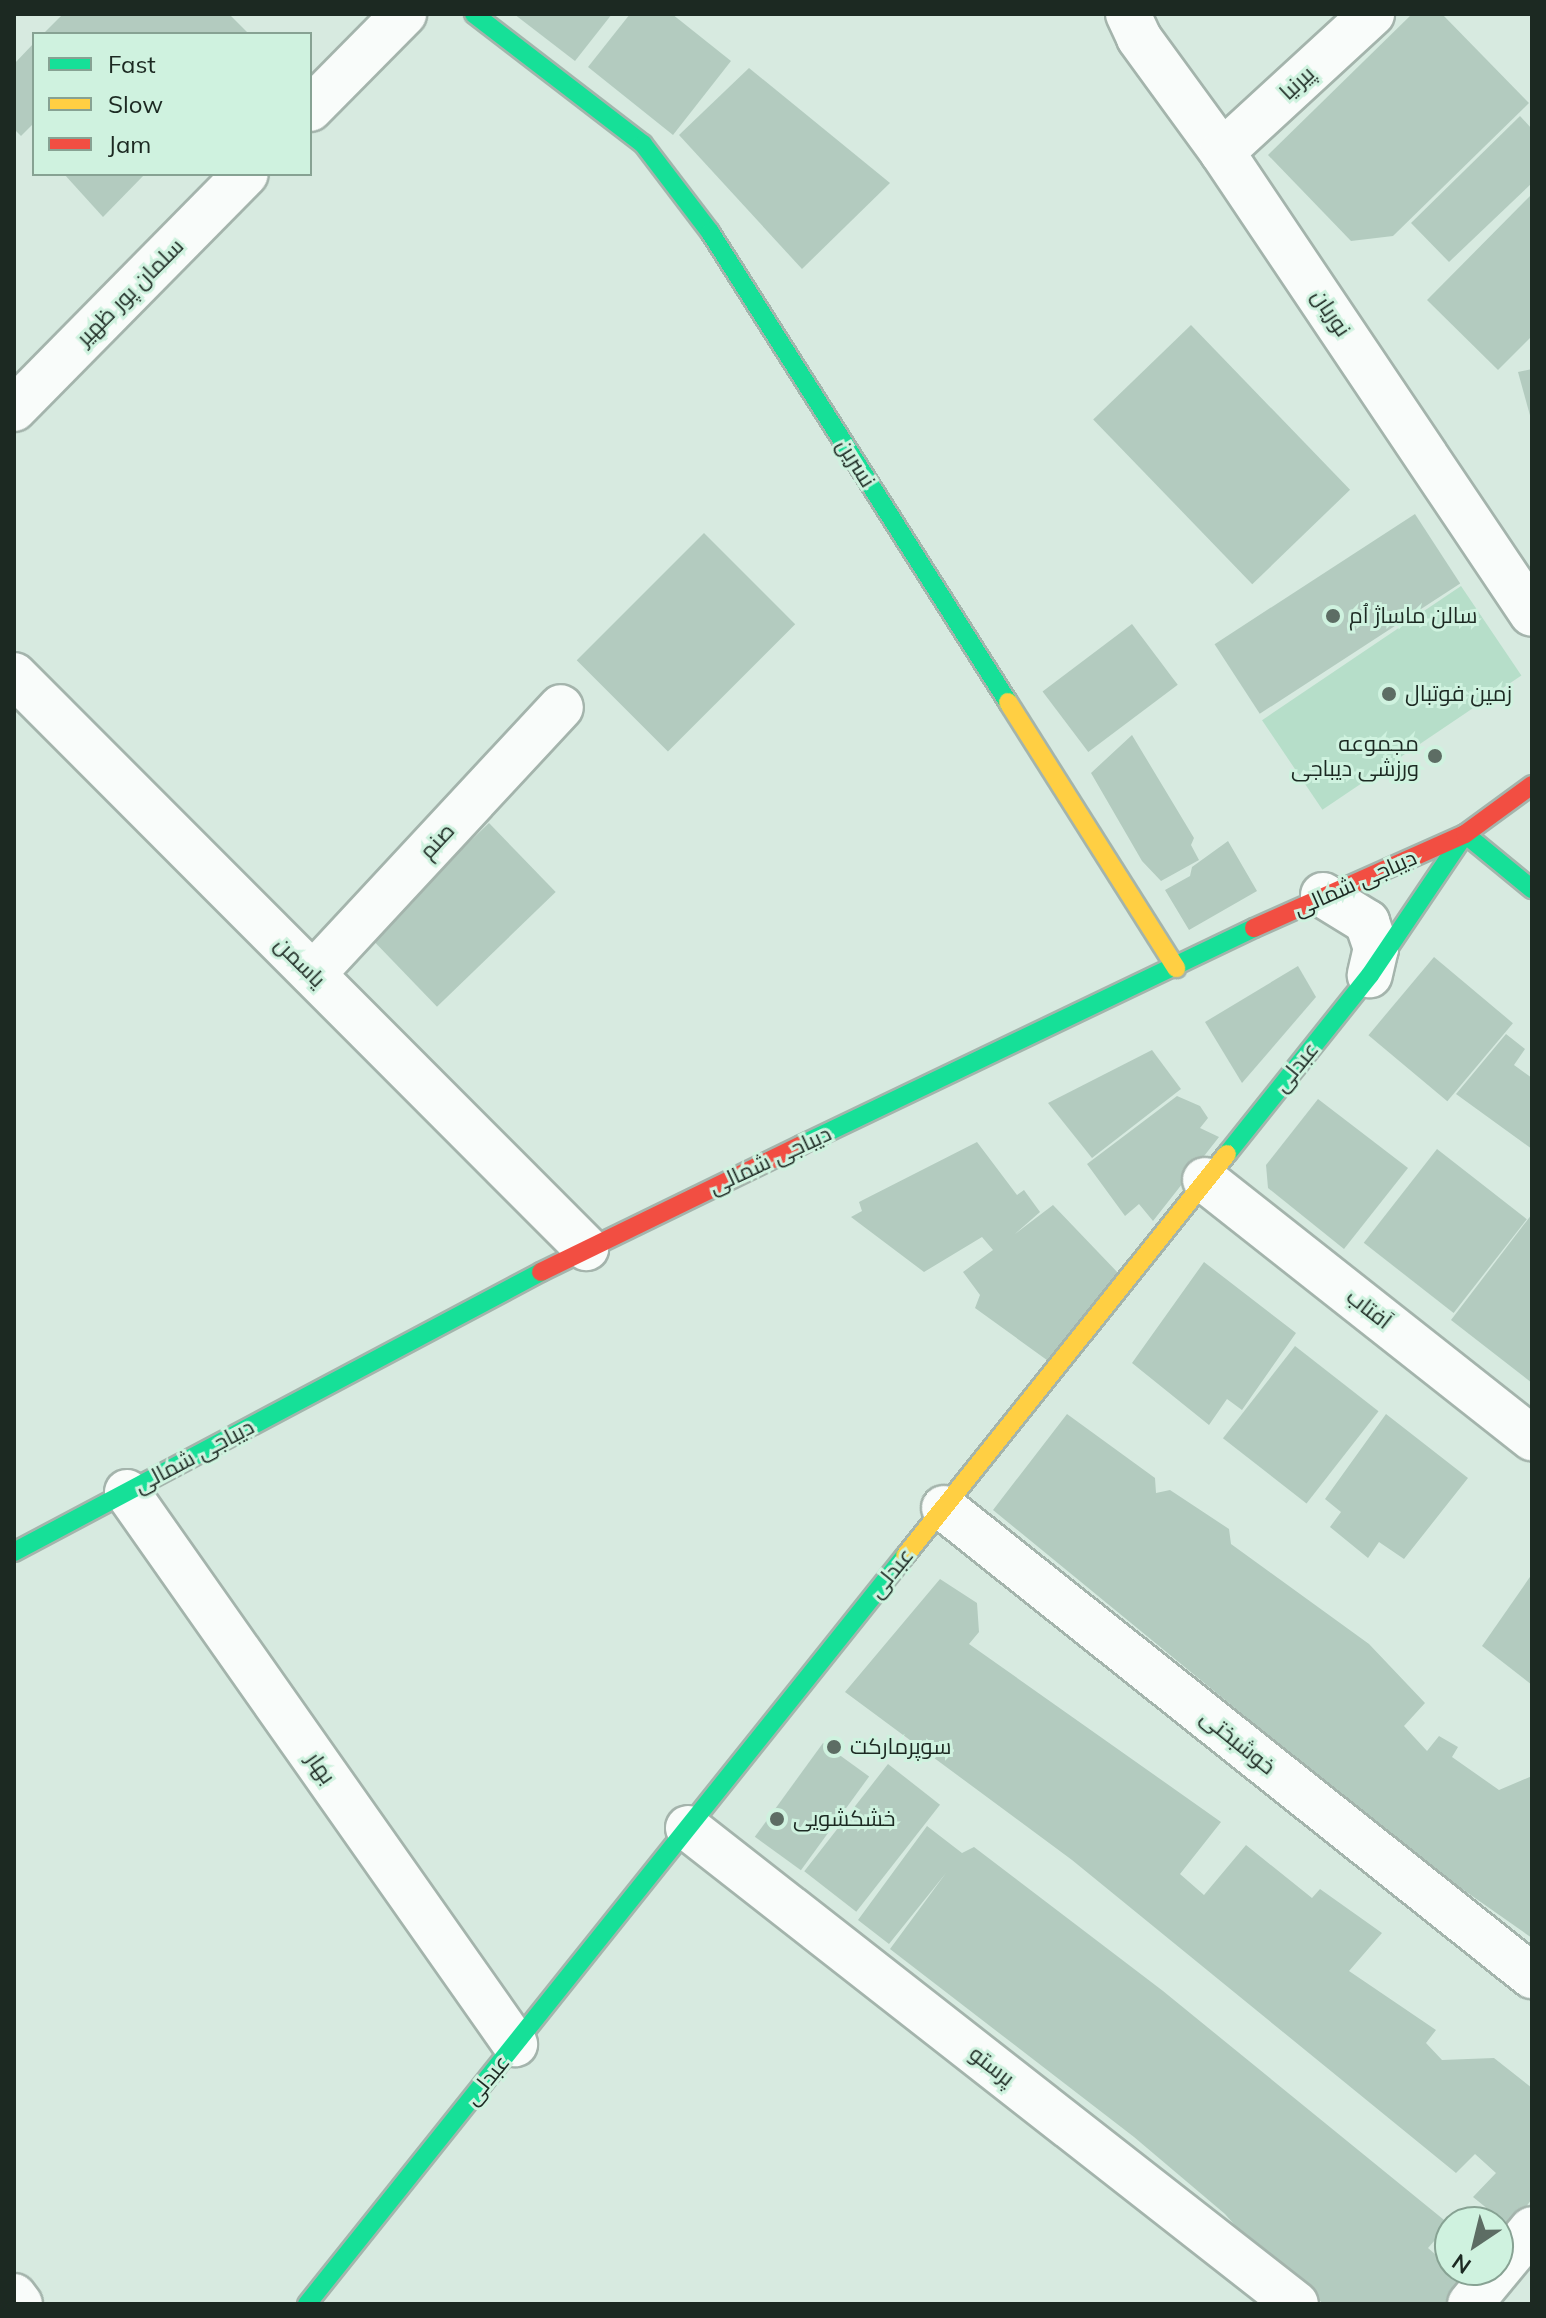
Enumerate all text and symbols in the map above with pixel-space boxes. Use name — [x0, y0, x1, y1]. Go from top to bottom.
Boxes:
legend — [32, 32, 312, 176]
text: Fast — [108, 49, 156, 79]
street label: پیرنیا — [1274, 60, 1320, 106]
text: Slow — [108, 89, 163, 119]
text: Jam — [108, 129, 151, 159]
street label: سلمان پور ظهیر — [71, 233, 189, 351]
street label: نوریان — [1306, 284, 1356, 342]
street label: نسرین — [831, 434, 881, 492]
place label: سالن ماساژ اُم — [1349, 603, 1477, 629]
marker: سالن ماساژ اُم — [1324, 607, 1342, 625]
place label: زمین فوتبال — [1405, 681, 1512, 707]
marker: زمین فوتبال — [1380, 685, 1398, 703]
place label: مجموعه ورزشی دیباجی — [1291, 730, 1419, 782]
marker: مجموعه ورزشی دیباجی — [1426, 747, 1444, 765]
street label: صنم — [414, 818, 460, 864]
street label: دیباجی شمالی — [1289, 844, 1421, 922]
street label: یاسمن — [269, 931, 331, 993]
street label: عبدلی — [1268, 1037, 1324, 1097]
street label: دیباجی شمالی — [705, 1120, 835, 1200]
street label: آفتاب — [1341, 1283, 1397, 1335]
street label: دیباجی شمالی — [130, 1413, 258, 1499]
street label: عبدلی — [863, 1543, 919, 1603]
street label: خوشبختی — [1195, 1704, 1281, 1780]
place label: سوپرمارکت — [850, 1734, 952, 1760]
marker: سوپرمارکت — [825, 1738, 843, 1756]
street label: بهار — [301, 1747, 341, 1789]
place label: خشکشویی — [793, 1806, 896, 1832]
marker: خشکشویی — [768, 1810, 786, 1828]
street label: پرستو — [964, 2040, 1020, 2092]
street label: عبدلی — [459, 2050, 515, 2110]
north arrow — [1434, 2206, 1514, 2286]
text: N — [1447, 2248, 1476, 2280]

